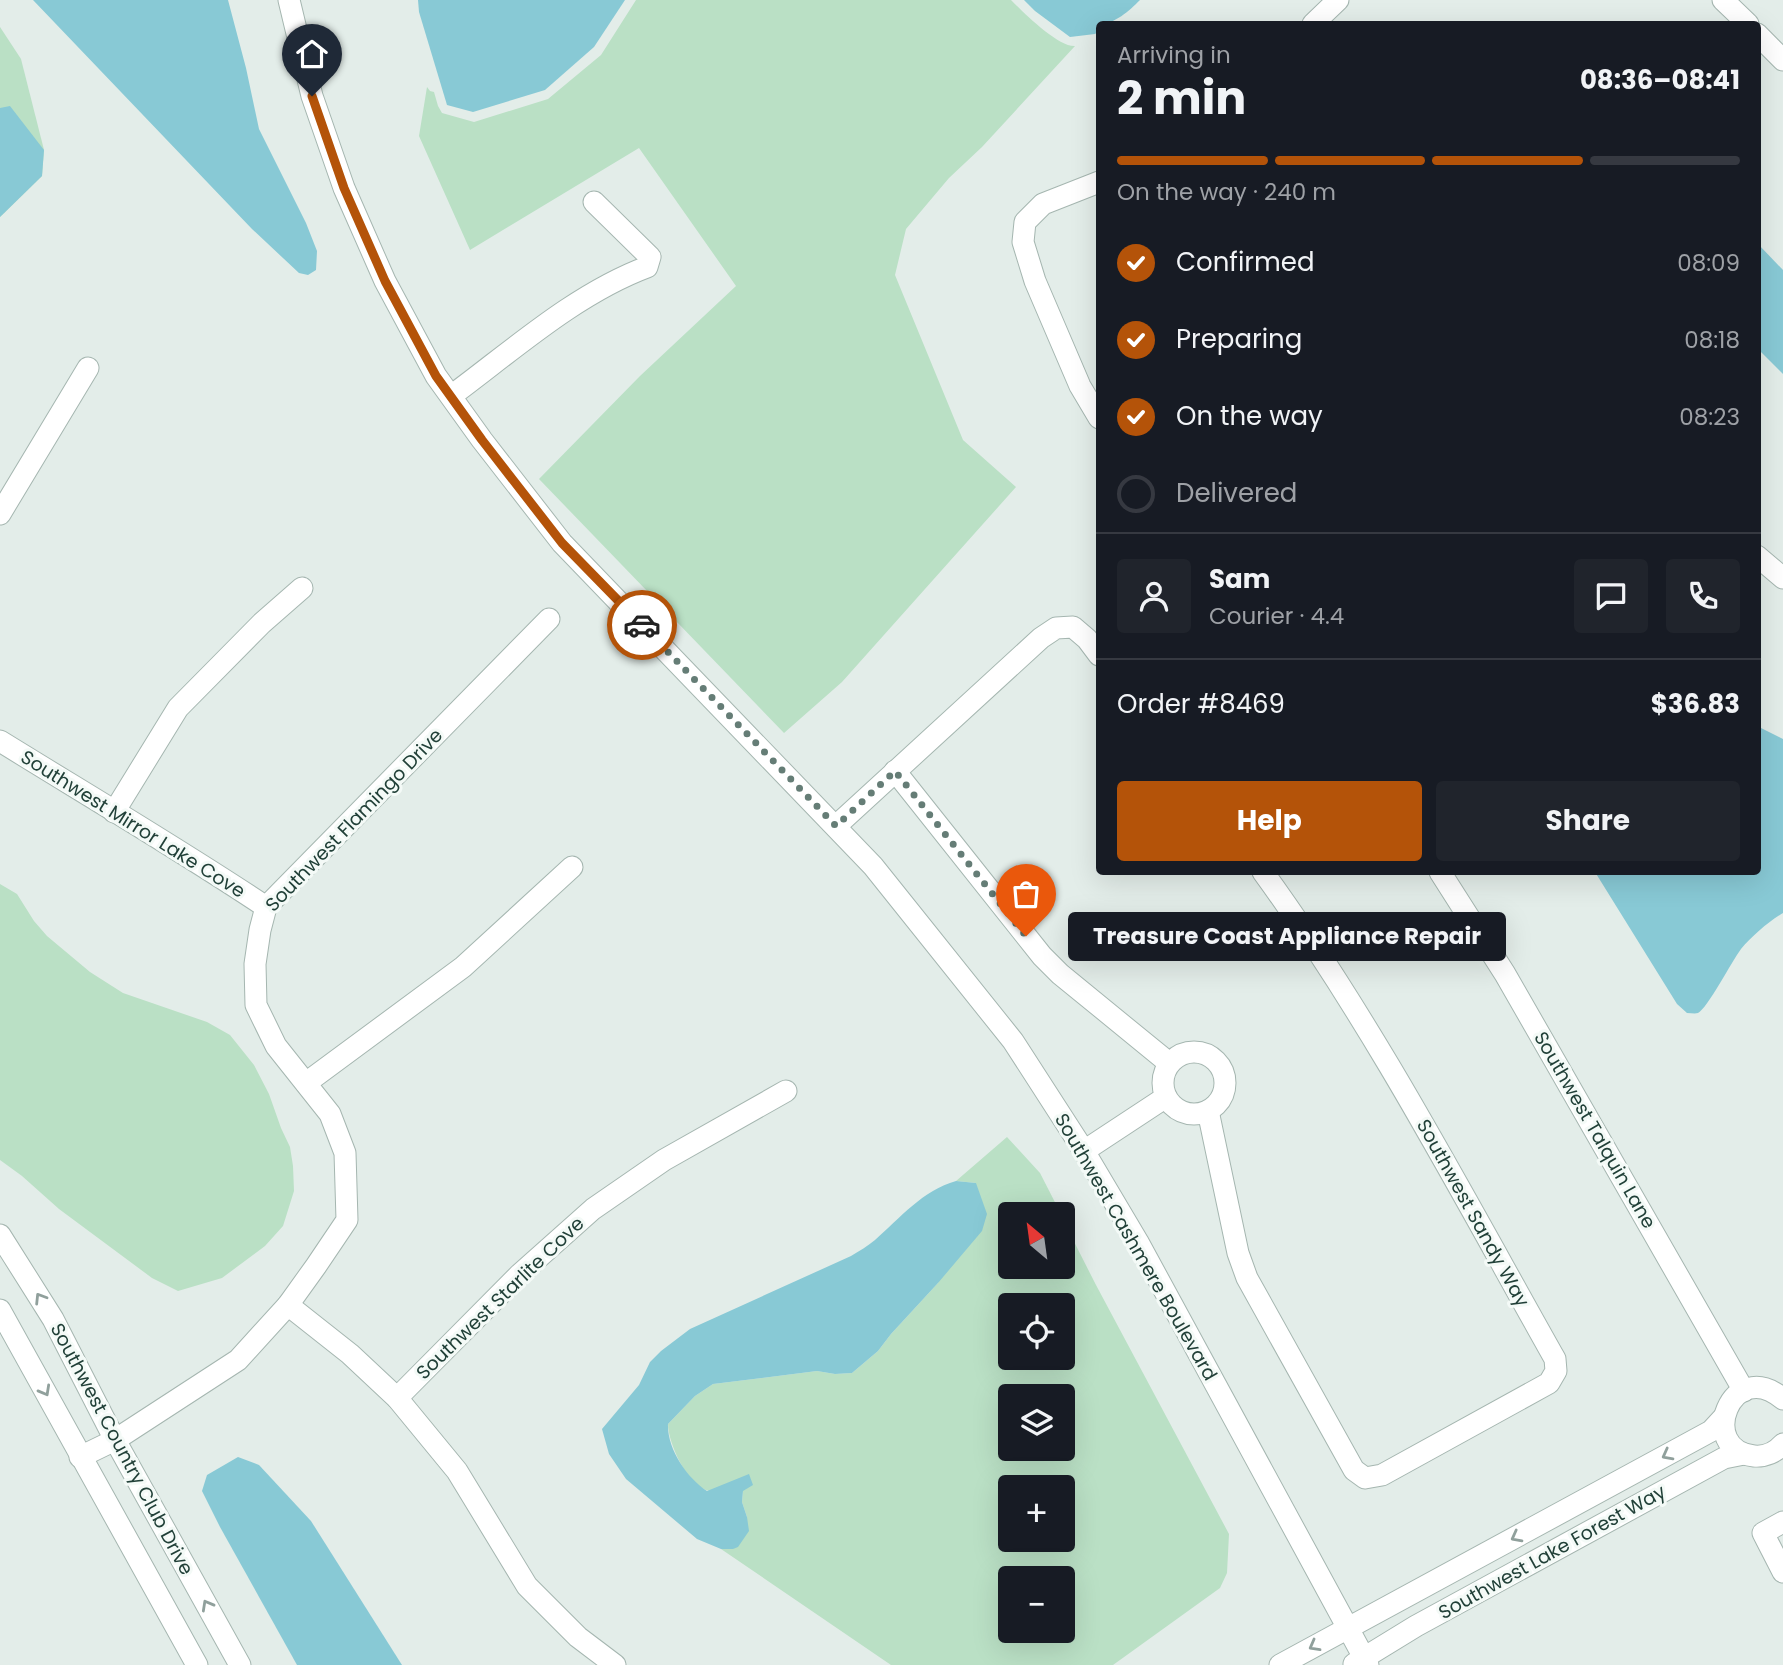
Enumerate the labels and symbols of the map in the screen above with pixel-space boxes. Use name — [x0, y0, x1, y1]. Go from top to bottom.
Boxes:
pin — [282, 24, 342, 96]
courier — [607, 590, 677, 660]
street label: Southwest Flamingo Drive — [259, 722, 449, 918]
street label: Southwest Mirror Lake Cove — [15, 744, 251, 904]
pin — [996, 864, 1056, 936]
callout: Treasure Coast Appliance Repair — [1068, 912, 1506, 960]
street label: Southwest Talquin Lane — [1527, 1026, 1663, 1234]
street label: Southwest Cashmere Boulevard — [1048, 1108, 1224, 1386]
street label: Southwest Sandy Way — [1410, 1114, 1536, 1312]
north arrow — [998, 1202, 1074, 1279]
street label: Southwest Starlite Cove — [410, 1210, 590, 1386]
one-way arrow — [35, 1293, 48, 1306]
street label: Southwest Country Club Drive — [44, 1318, 200, 1580]
one-way arrow — [36, 1384, 50, 1397]
one-way arrow — [1662, 1447, 1674, 1460]
street label: Southwest Lake Forest Way — [1433, 1478, 1671, 1626]
one-way arrow — [1510, 1528, 1523, 1542]
one-way arrow — [202, 1600, 215, 1613]
one-way arrow — [1308, 1638, 1321, 1651]

